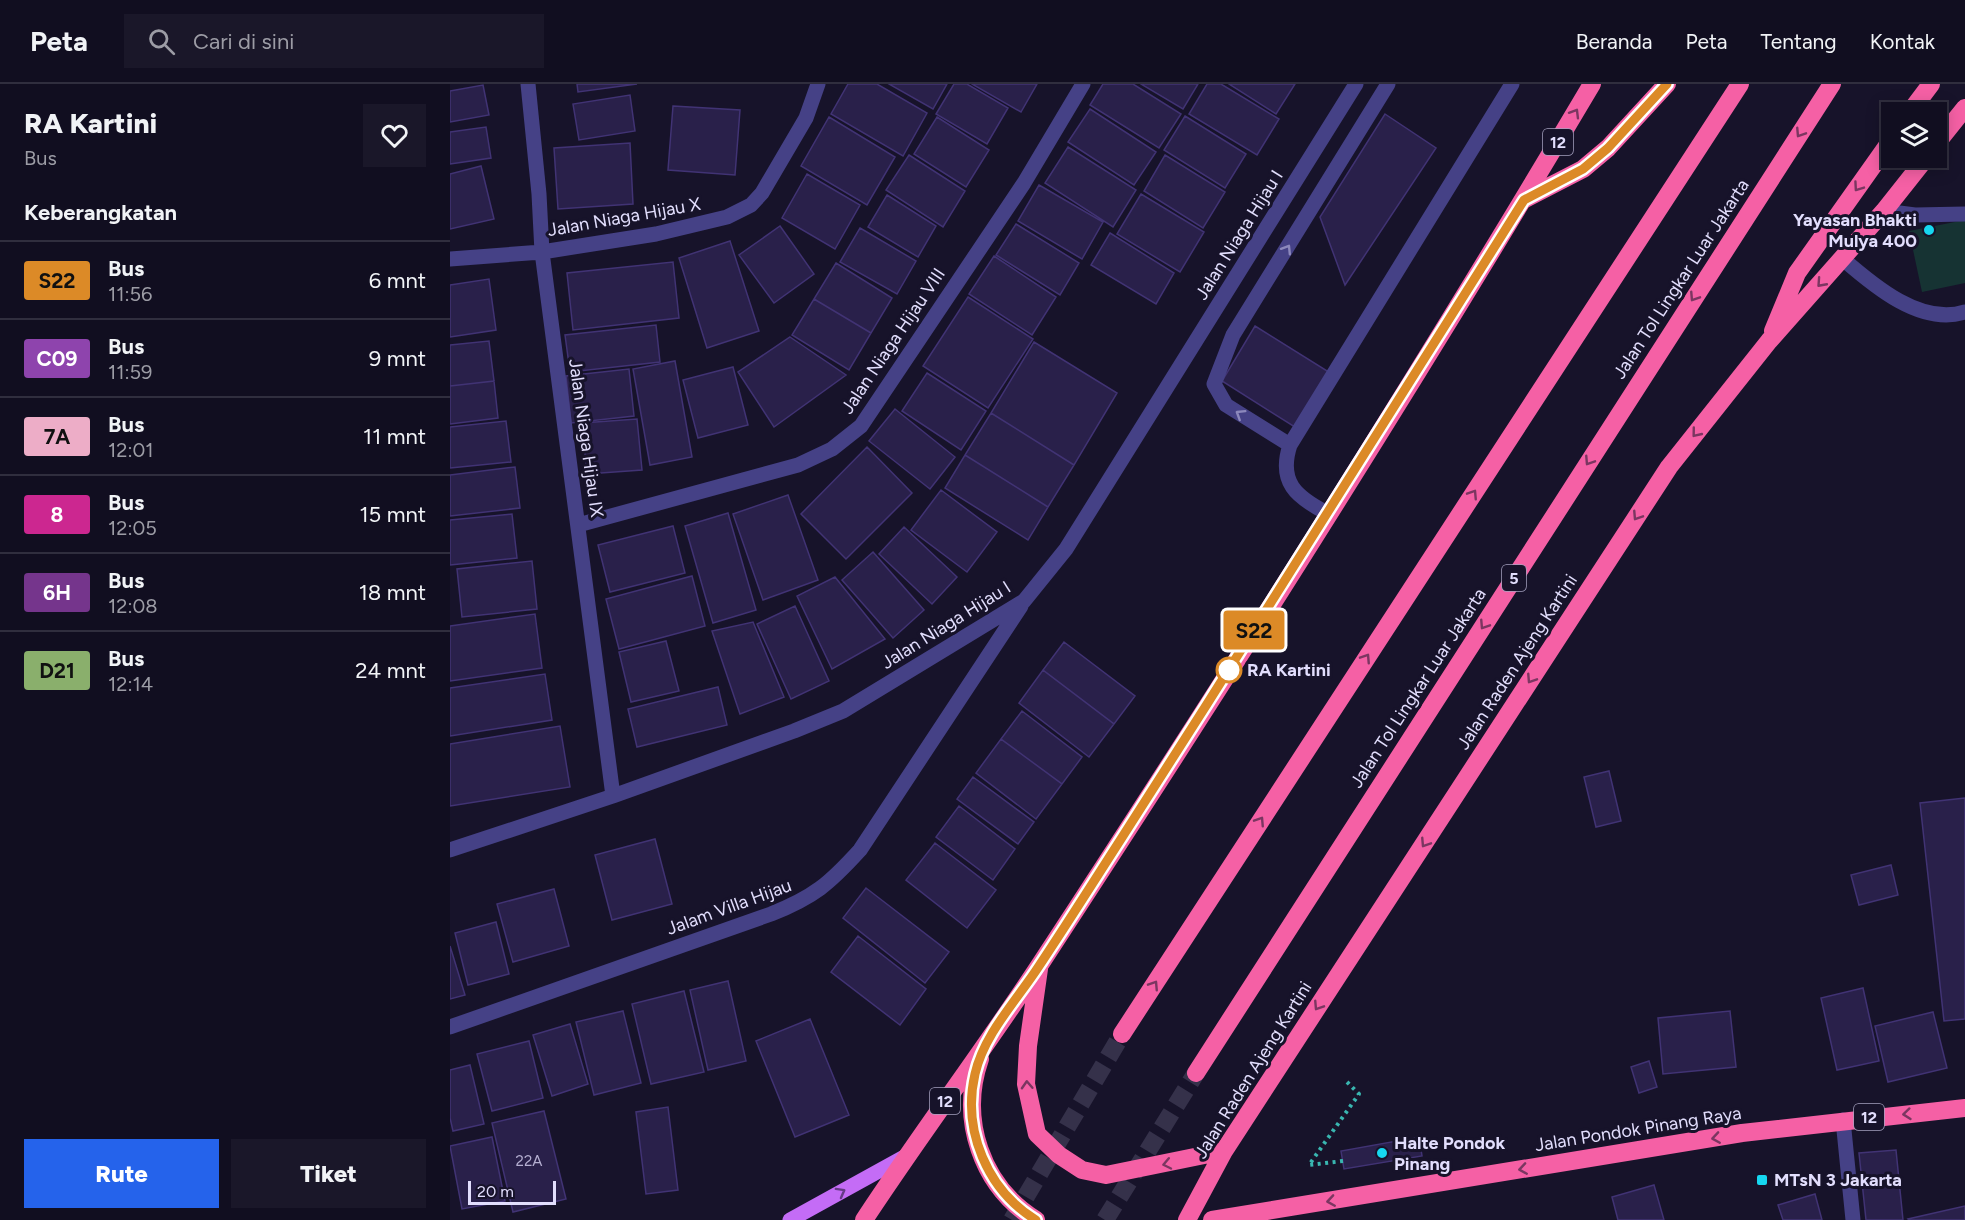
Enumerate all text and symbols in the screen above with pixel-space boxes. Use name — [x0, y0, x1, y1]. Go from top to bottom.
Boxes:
search box — [124, 14, 544, 68]
text: Peta — [30, 24, 88, 58]
icon: search — [145, 25, 178, 58]
text: Cari di sini — [193, 28, 294, 55]
text: Beranda — [1576, 29, 1653, 54]
text: Peta — [1686, 29, 1728, 54]
text: Tentang — [1761, 29, 1837, 54]
text: Kontak — [1870, 29, 1935, 54]
map controls — [1881, 102, 1947, 168]
button: layers — [1881, 102, 1947, 168]
button: heart — [363, 104, 426, 167]
text: RA Kartini — [24, 106, 157, 140]
one-way arrow — [1567, 109, 1579, 119]
one-way arrow — [1796, 126, 1807, 137]
road number: 12 — [1543, 129, 1573, 155]
text: Bus — [24, 146, 57, 170]
street label: Jalan Niaga Hijau I — [1190, 166, 1288, 304]
street label: Jalan Tol Lingkar Luar Jakarta — [1608, 175, 1754, 383]
one-way arrow — [1854, 181, 1865, 192]
street label: Jalan Niaga Hijau X — [546, 193, 702, 241]
text: Keberangkatan — [24, 199, 177, 226]
place label: Yayasan Bhakti Mulya 400 — [1793, 209, 1917, 252]
marker: Yayasan Bhakti Mulya 400 — [1922, 223, 1936, 237]
one-way arrow — [1279, 244, 1290, 255]
text: Bus — [108, 255, 144, 282]
street label: Jalan Niaga Hijau VIII — [836, 264, 950, 418]
text: 6 mnt — [369, 267, 426, 294]
text: S22 — [38, 268, 76, 293]
one-way arrow — [1817, 276, 1828, 287]
text: 11:56 — [108, 282, 152, 306]
one-way arrow — [1690, 290, 1701, 301]
text: Bus — [108, 333, 144, 360]
text: 9 mnt — [369, 345, 426, 372]
text: C09 — [36, 346, 78, 371]
street label: Jalan Niaga Hijau IX — [564, 357, 608, 519]
text: 11:59 — [108, 360, 152, 384]
one-way arrow — [1236, 409, 1246, 421]
text: Bus — [108, 411, 144, 438]
text: 11 mnt — [363, 423, 426, 450]
text: 7A — [44, 424, 70, 449]
one-way arrow — [1693, 426, 1704, 437]
text: 12:01 — [108, 438, 154, 462]
one-way arrow — [1584, 455, 1596, 465]
text: Bus — [108, 489, 144, 516]
one-way arrow — [1465, 490, 1476, 501]
text: 15 mnt — [360, 501, 426, 528]
text: 8 — [51, 502, 63, 527]
one-way arrow — [1634, 509, 1645, 520]
text: 12:05 — [108, 516, 157, 540]
road number: 5 — [1502, 565, 1526, 591]
text: Bus — [108, 567, 144, 594]
street label: Jalan Raden Ajeng Kartini — [1452, 570, 1582, 754]
street label: Jalan Niaga Hijau I — [877, 576, 1015, 674]
text: 18 mnt — [359, 579, 426, 606]
text: 6H — [43, 580, 71, 605]
street label: Jalan Tol Lingkar Luar Jakarta — [1345, 584, 1491, 792]
text: 12:08 — [108, 594, 158, 618]
line badge: S22 — [1220, 610, 1288, 650]
text: S22 — [1235, 618, 1273, 643]
one-way arrow — [1479, 619, 1491, 629]
text: Bus — [108, 645, 144, 672]
one-way arrow — [1359, 654, 1371, 664]
text: 24 mnt — [355, 657, 426, 684]
marker: RA Kartini — [1216, 657, 1242, 683]
text: D21 — [39, 658, 75, 683]
place label: RA Kartini — [1247, 659, 1331, 681]
text: 12:14 — [108, 672, 153, 696]
one-way arrow — [1527, 672, 1538, 683]
one-way arrow — [1253, 817, 1264, 828]
one-way arrow — [1421, 836, 1432, 847]
street label: Jalam Villa Hijau — [664, 874, 794, 940]
street label: Jalan Raden Ajeng Kartini — [1189, 977, 1317, 1163]
one-way arrow — [1146, 981, 1158, 991]
one-way arrow — [1314, 999, 1325, 1010]
one-way arrow — [1021, 1081, 1034, 1090]
road number: 12 — [930, 1088, 960, 1114]
street label: Jalan Pondok Pinang Raya — [1533, 1102, 1743, 1156]
road number: 12 — [1854, 1104, 1884, 1130]
one-way arrow — [1902, 1107, 1911, 1119]
one-way arrow — [1711, 1131, 1720, 1143]
place label: Halte Pondok Pinang — [1394, 1132, 1505, 1175]
button: Rute — [24, 1139, 219, 1208]
button: Tiket — [231, 1139, 426, 1208]
marker: Halte Pondok Pinang — [1375, 1146, 1389, 1160]
house number: 22A — [516, 1152, 542, 1170]
one-way arrow — [1162, 1157, 1172, 1170]
one-way arrow — [1519, 1162, 1529, 1175]
place label: MTsN 3 Jakarta — [1774, 1169, 1902, 1191]
marker: MTsN 3 Jakarta — [1755, 1173, 1769, 1187]
scale bar — [468, 1178, 556, 1206]
text: 20 m — [477, 1182, 514, 1201]
one-way arrow — [835, 1188, 846, 1199]
one-way arrow — [1326, 1194, 1336, 1206]

